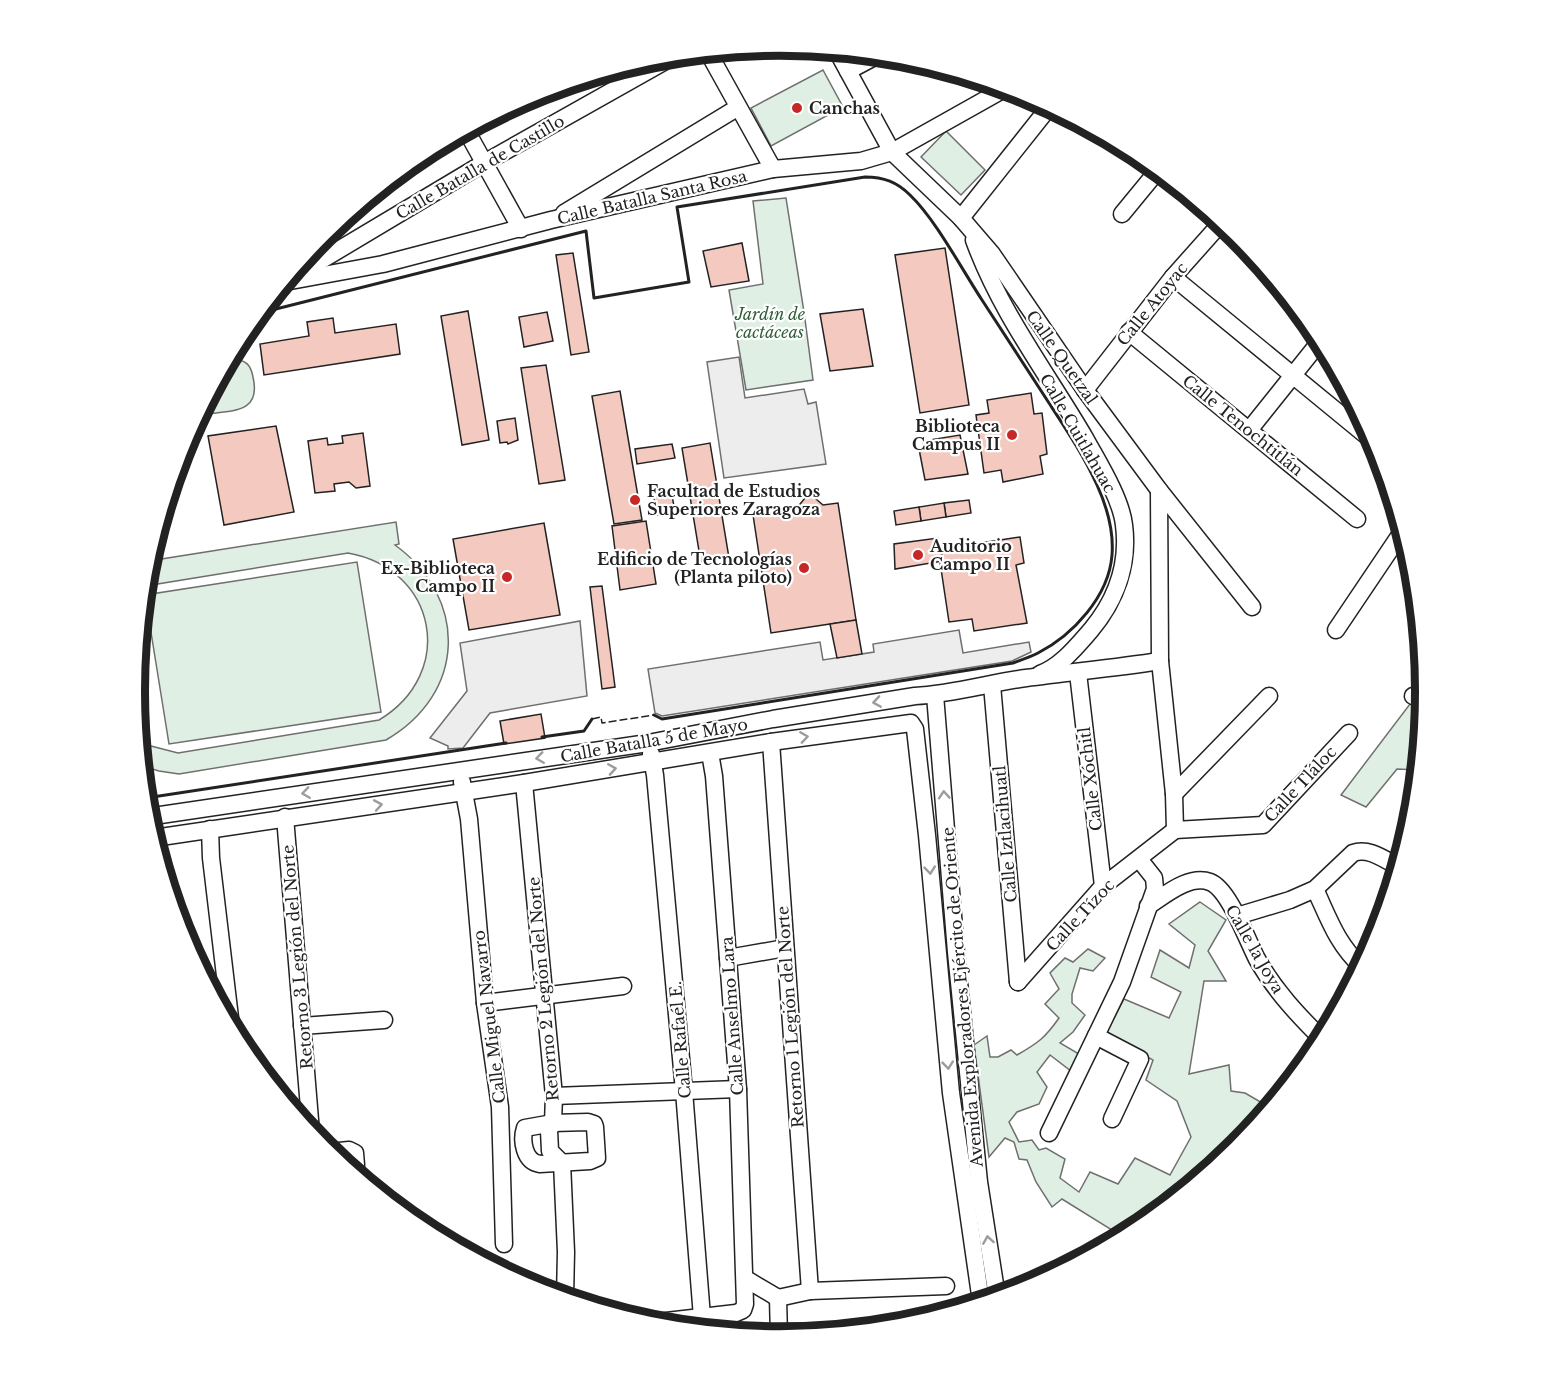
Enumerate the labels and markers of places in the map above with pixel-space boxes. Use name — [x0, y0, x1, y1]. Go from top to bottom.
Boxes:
place label: Canchas — [809, 98, 880, 118]
marker: Canchas — [790, 101, 804, 115]
place label: Biblioteca Campus II — [912, 416, 1000, 454]
marker: Biblioteca Campus II — [1005, 428, 1019, 442]
place label: Facultad de Estudios Superiores Zaragoza — [647, 481, 820, 519]
marker: Facultad de Estudios Superiores Zaragoza — [628, 493, 642, 507]
place label: Auditorio Campo II — [929, 536, 1012, 574]
marker: Auditorio Campo II — [911, 548, 925, 562]
place label: Edificio de Tecnologías (Planta piloto) — [597, 549, 792, 587]
place label: Ex-Biblioteca Campo II — [381, 558, 495, 596]
marker: Edificio de Tecnologías (Planta piloto) — [797, 561, 811, 575]
marker: Ex-Biblioteca Campo II — [500, 570, 514, 584]

